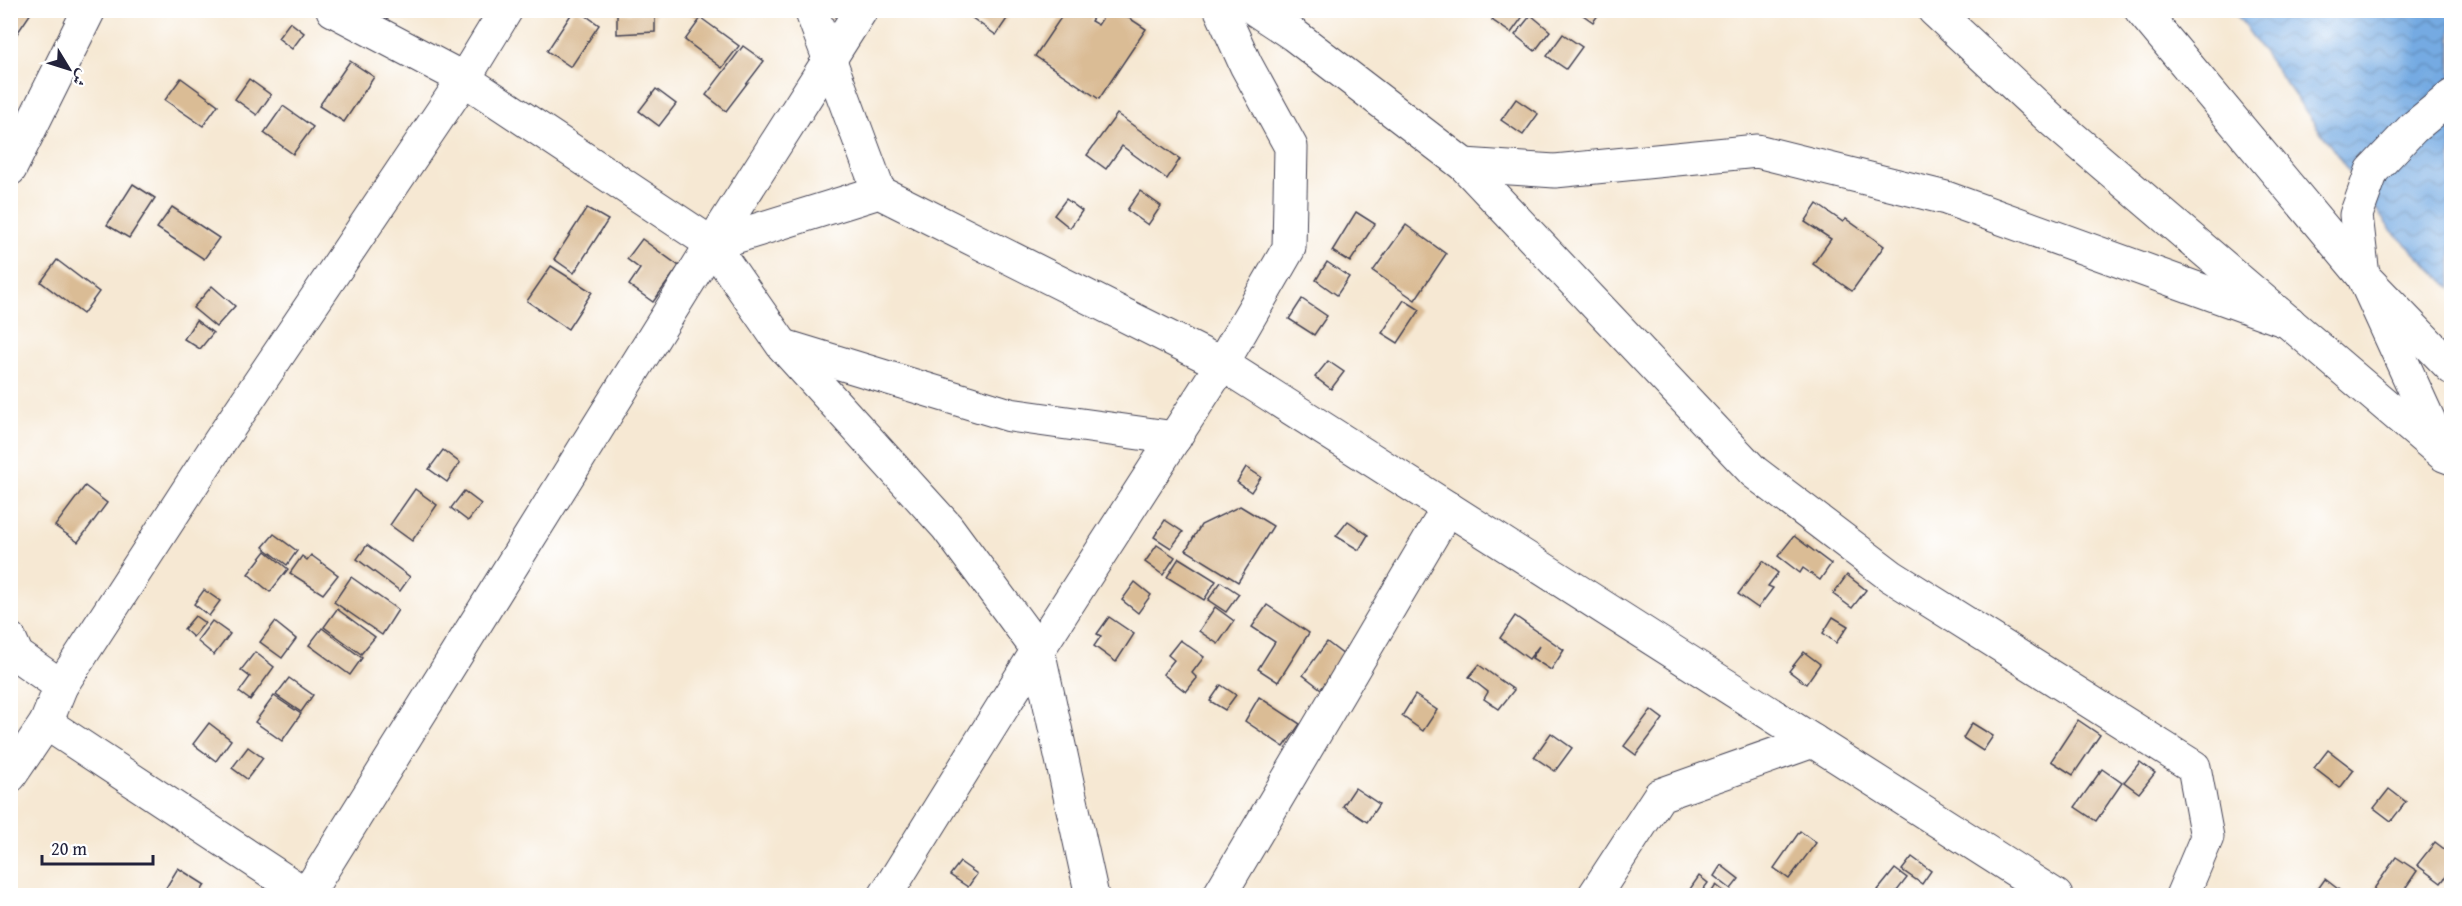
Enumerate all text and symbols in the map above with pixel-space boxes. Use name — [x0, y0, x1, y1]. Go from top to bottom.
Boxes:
north arrow — [39, 39, 99, 99]
text: ش — [66, 65, 95, 92]
scale bar — [42, 828, 153, 866]
text: 20 m — [51, 835, 87, 862]

